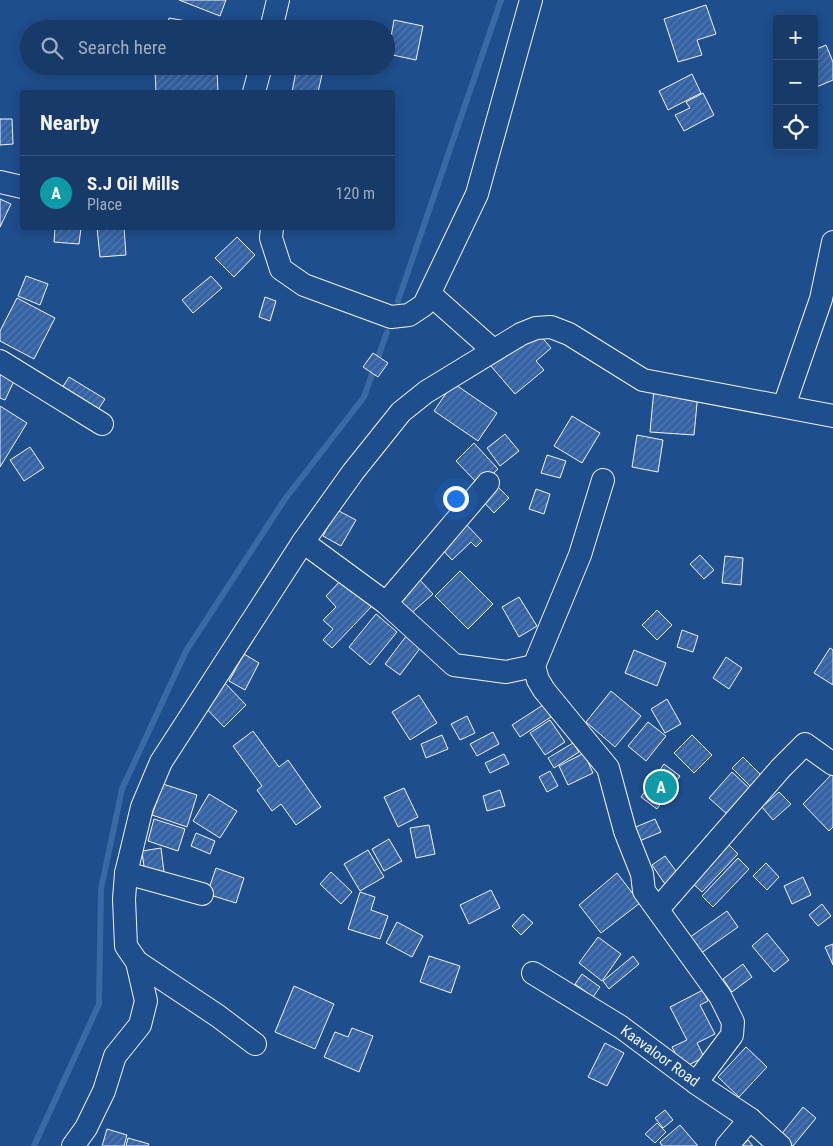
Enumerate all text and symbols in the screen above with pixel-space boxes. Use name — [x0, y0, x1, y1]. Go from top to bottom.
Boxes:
map controls — [773, 15, 818, 150]
button: + — [773, 15, 818, 60]
search box — [20, 20, 395, 75]
icon: search — [38, 34, 66, 62]
text: Search here — [78, 36, 166, 59]
button: − — [773, 60, 818, 105]
button: locate — [773, 105, 818, 150]
text: Nearby — [40, 111, 99, 135]
text: S.J Oil Mills — [87, 172, 179, 195]
text: A — [51, 184, 61, 203]
text: 120 m — [336, 184, 375, 203]
text: Place — [87, 195, 122, 214]
your location — [443, 486, 469, 512]
pin: A — [645, 768, 677, 806]
street label: Kaavaloor Road — [617, 1022, 703, 1090]

